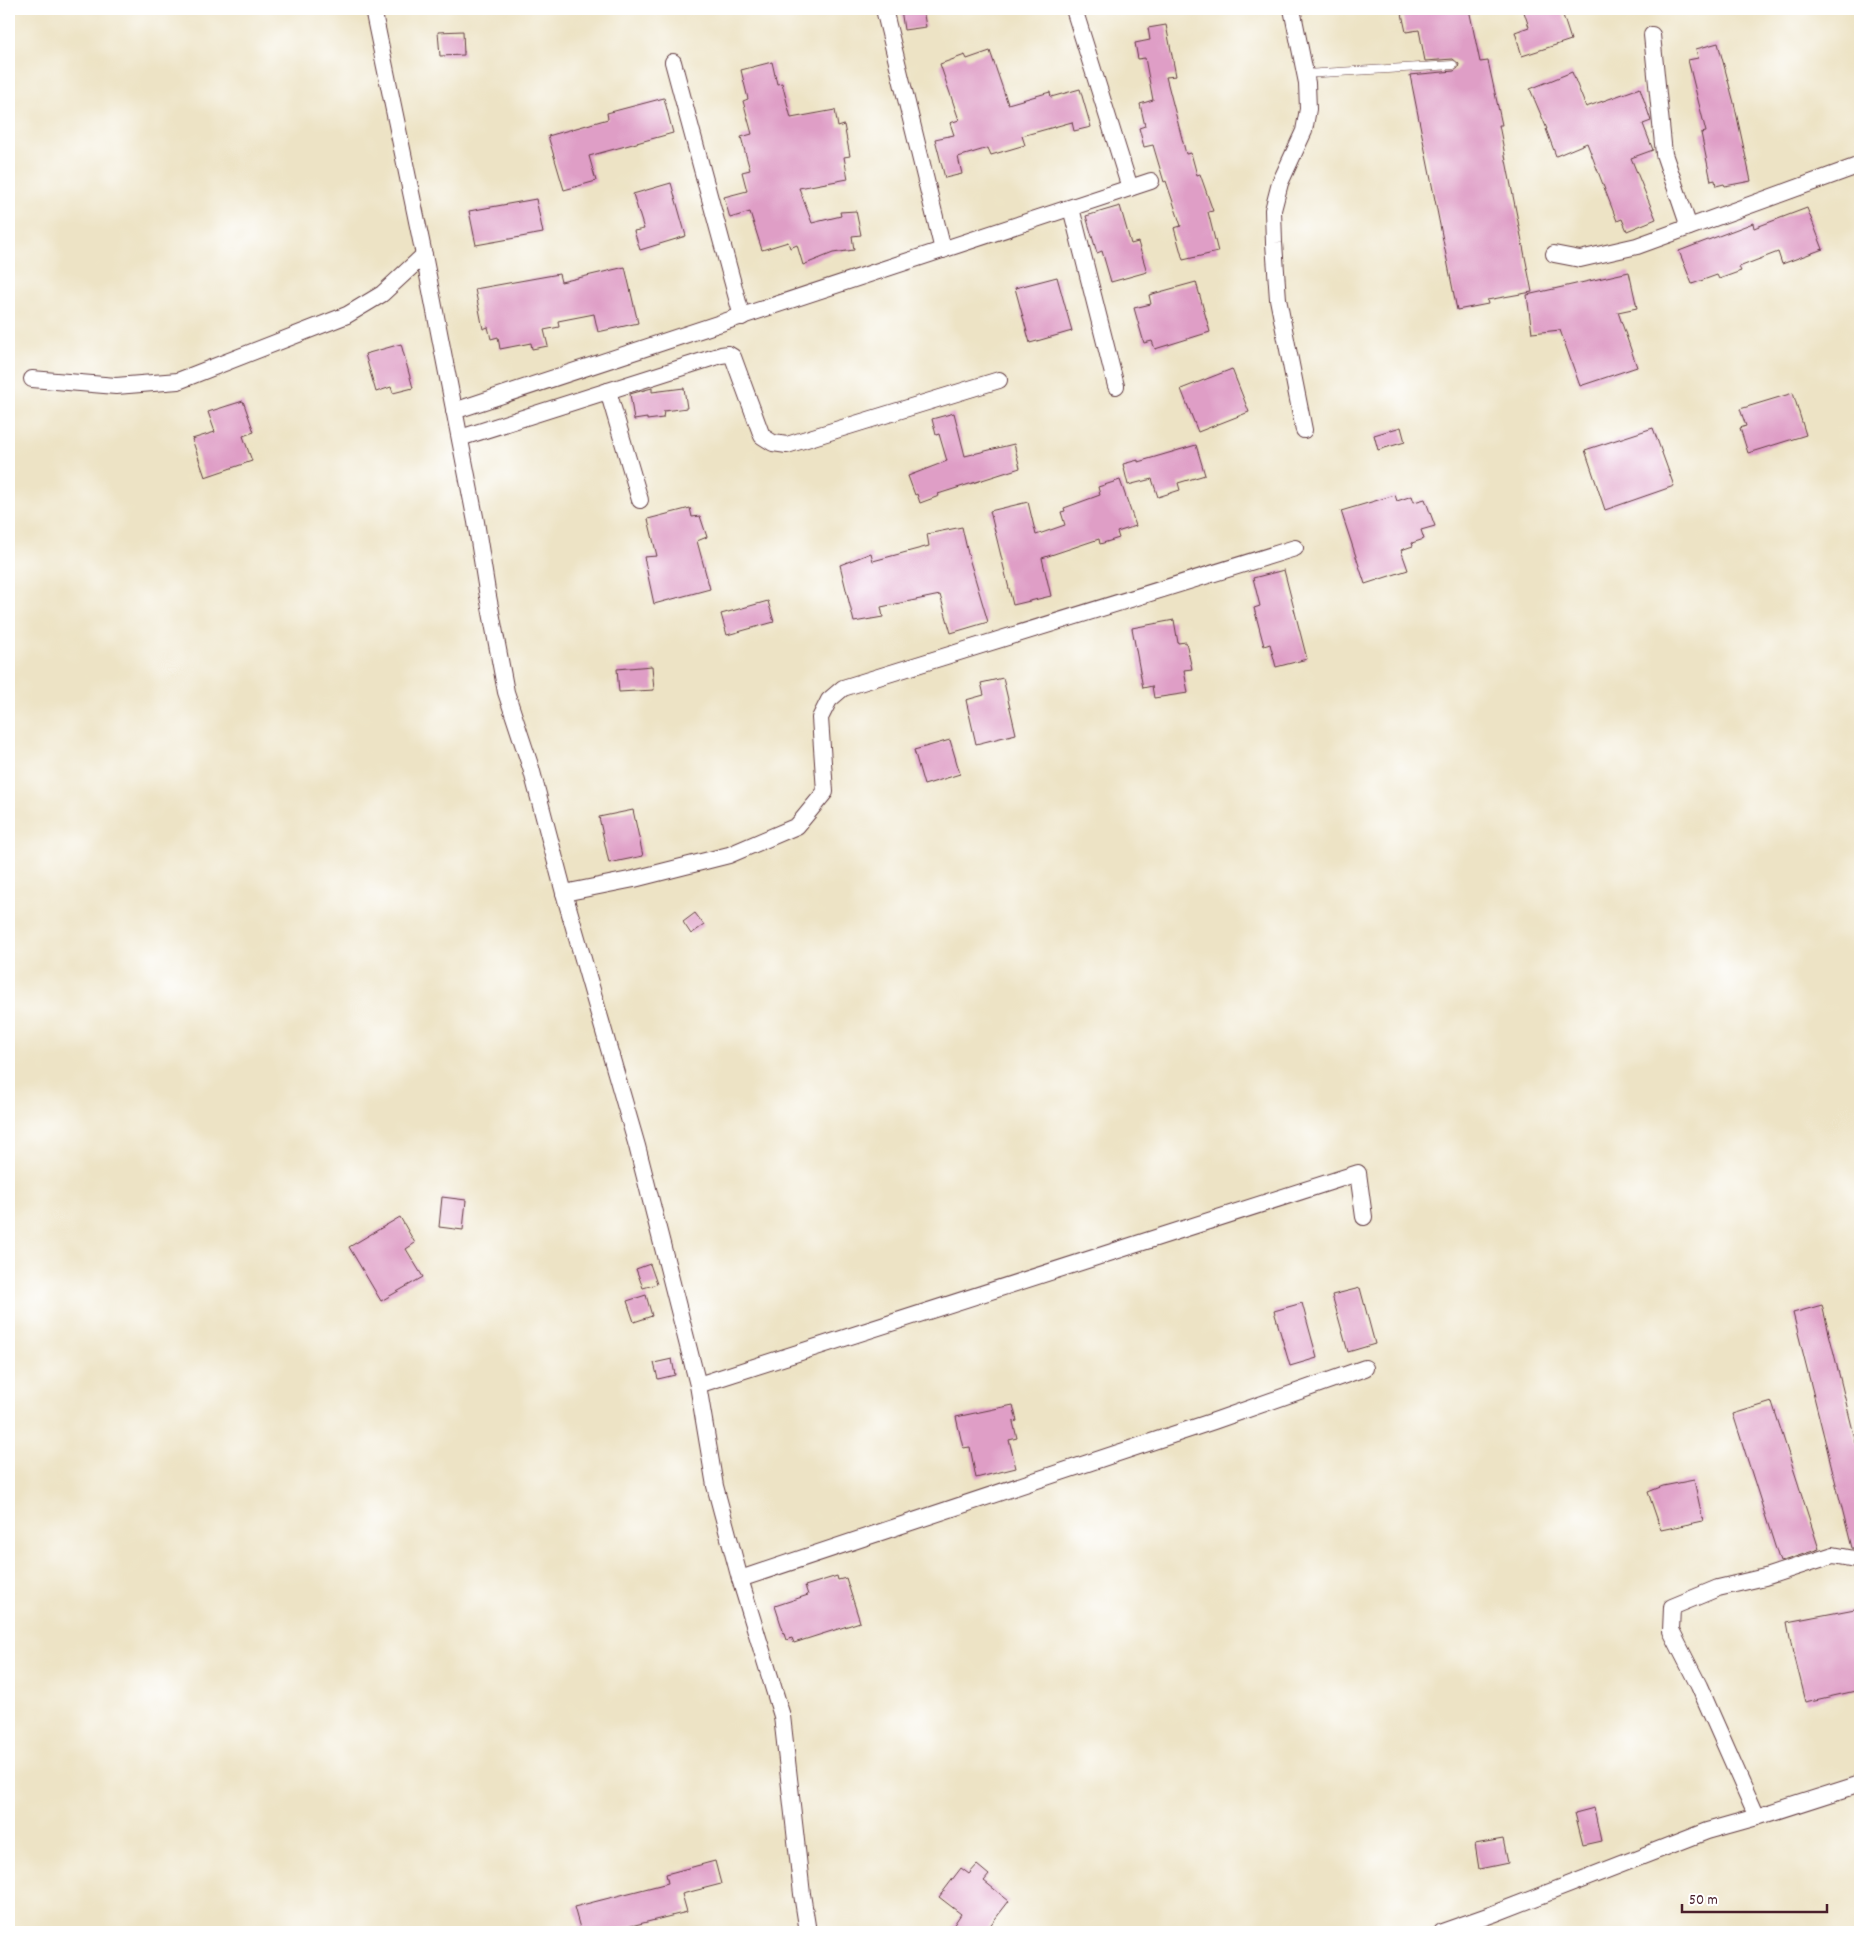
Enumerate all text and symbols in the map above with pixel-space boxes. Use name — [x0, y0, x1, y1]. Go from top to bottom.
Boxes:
scale bar — [1682, 1881, 1826, 1913]
text: 50 m — [1689, 1890, 1718, 1912]

